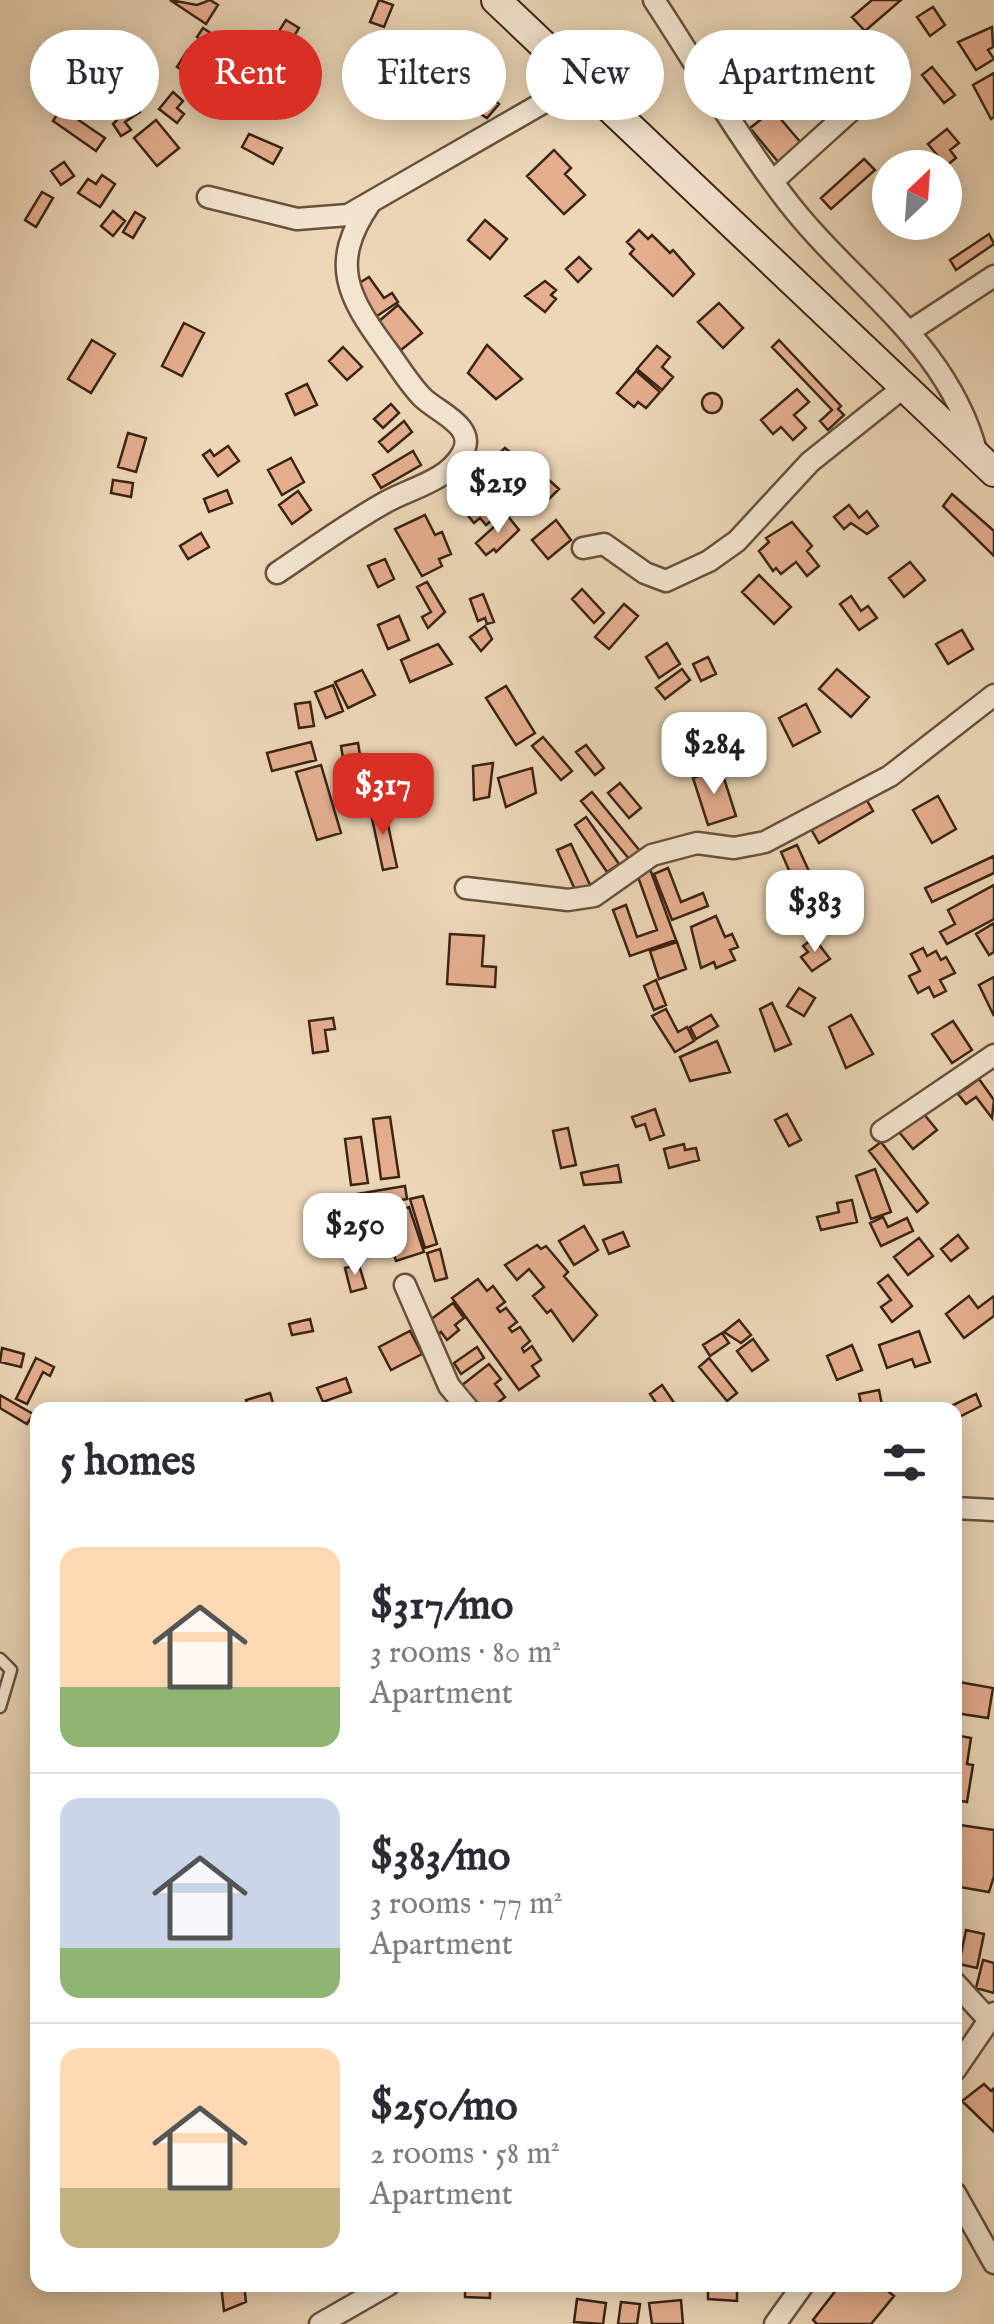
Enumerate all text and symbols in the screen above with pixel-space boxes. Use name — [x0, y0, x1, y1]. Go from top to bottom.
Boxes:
chip: Buy — [30, 30, 159, 120]
chip: Rent — [179, 30, 322, 120]
chip: Filters — [342, 30, 506, 120]
chip: New — [526, 30, 664, 120]
chip: Apartment — [684, 30, 911, 120]
north arrow — [872, 150, 962, 240]
map controls — [872, 150, 962, 240]
pin: $219 — [439, 451, 557, 536]
text: $219 — [469, 463, 527, 504]
pin: $284 — [655, 712, 773, 797]
text: $284 — [684, 724, 744, 765]
pin: $317 — [324, 753, 442, 838]
text: $317 — [355, 765, 411, 806]
pin: $383 — [756, 870, 874, 955]
text: $383 — [788, 882, 842, 923]
pin: $250 — [296, 1193, 414, 1278]
text: $250 — [325, 1205, 385, 1246]
icon: filters — [877, 1435, 932, 1490]
text: 5 homes — [60, 1436, 196, 1489]
text: $317/mo — [370, 1580, 513, 1633]
icon: home — [140, 1587, 260, 1707]
text: 3 rooms · 80 m² — [370, 1633, 561, 1674]
text: Apartment — [370, 1674, 513, 1715]
text: $383/mo — [370, 1831, 510, 1884]
icon: home — [140, 1838, 260, 1958]
text: 3 rooms · 77 m² — [370, 1884, 563, 1925]
text: Apartment — [370, 1925, 513, 1966]
text: $250/mo — [370, 2081, 518, 2134]
icon: home — [140, 2088, 260, 2208]
text: 2 rooms · 58 m² — [370, 2134, 560, 2175]
text: Apartment — [370, 2175, 513, 2216]

